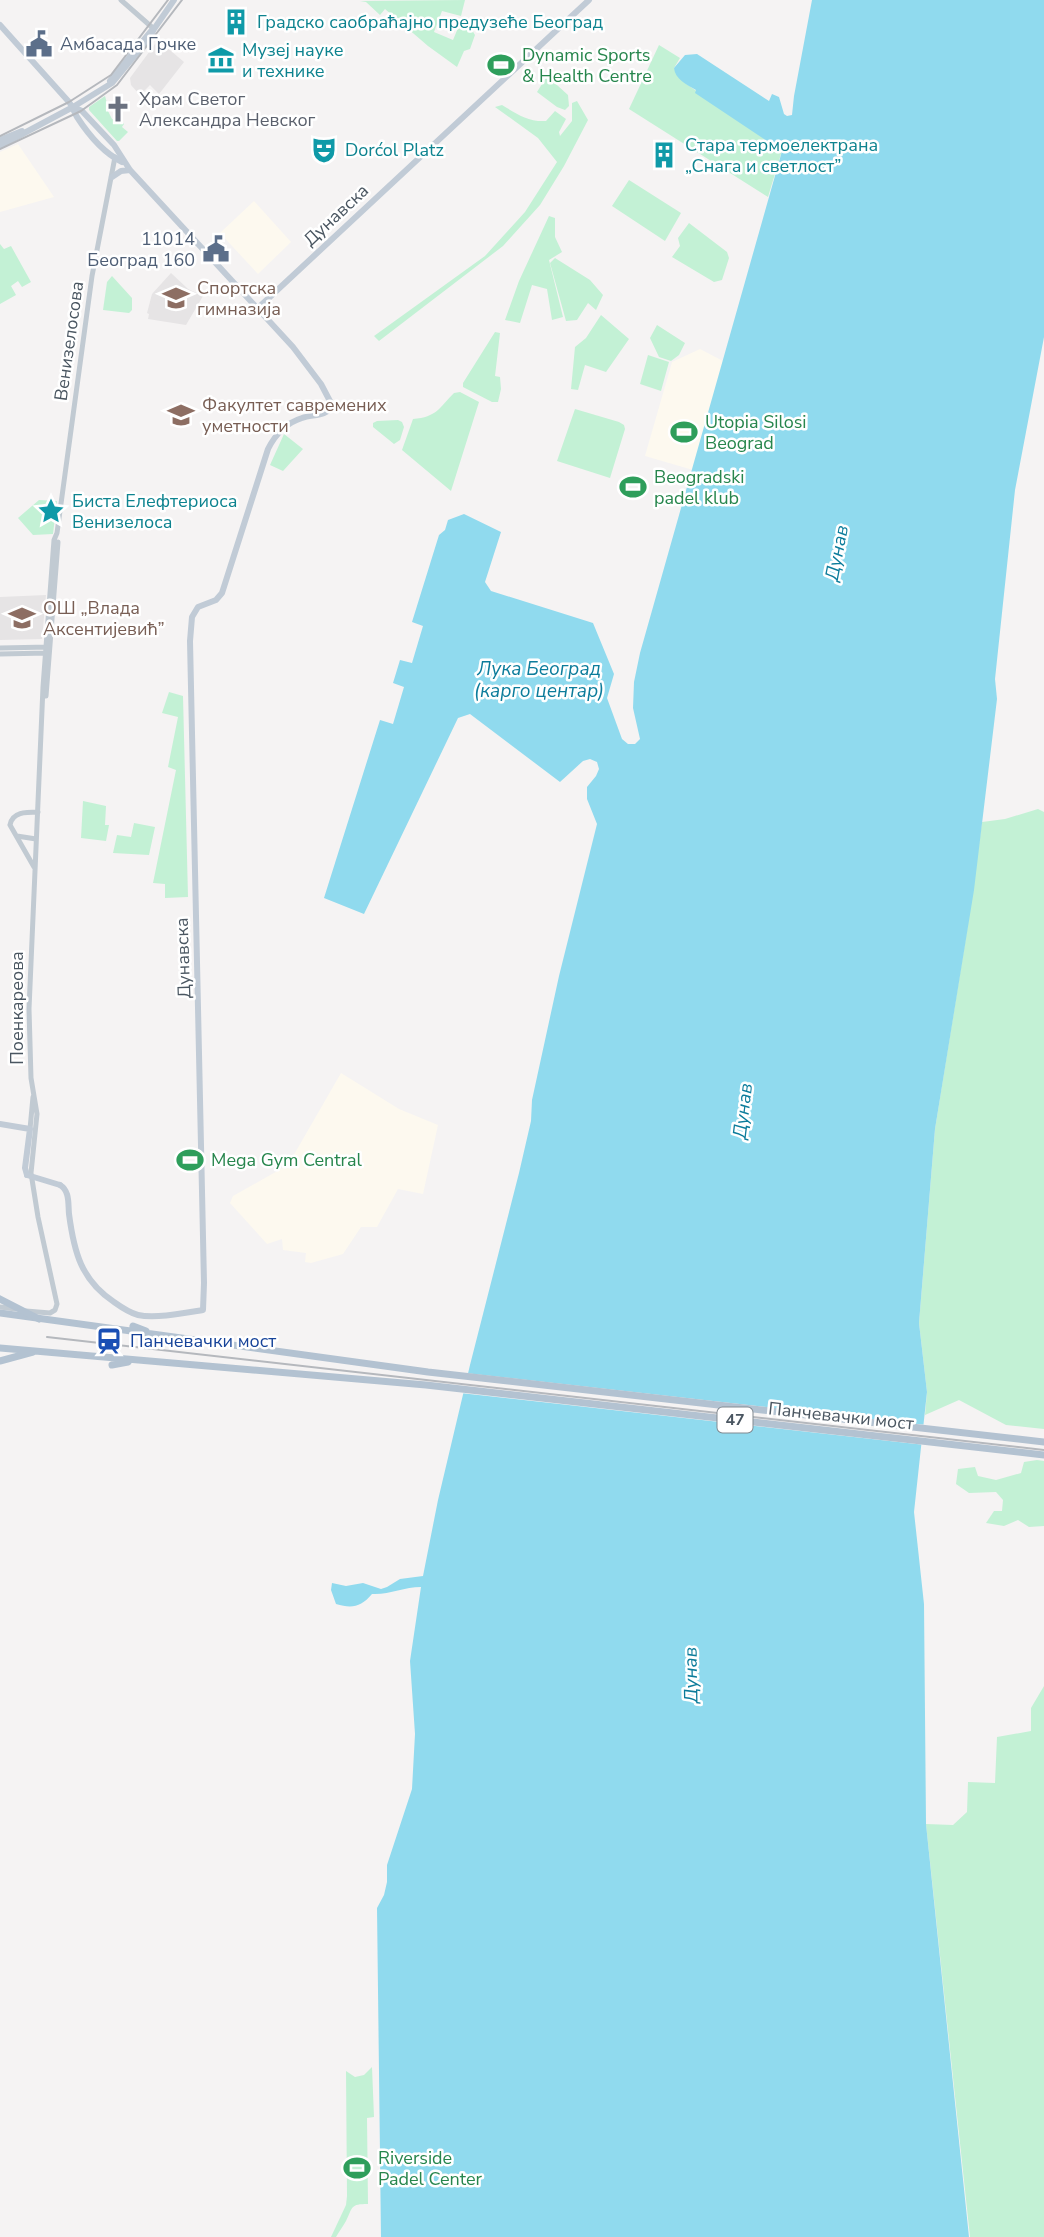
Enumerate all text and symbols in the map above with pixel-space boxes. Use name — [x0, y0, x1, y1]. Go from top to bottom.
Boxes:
building icon: Градско саобраћајно предузеће Београд — [221, 7, 251, 37]
place label: Градско саобраћајно предузеће Београд — [257, 10, 604, 34]
public building icon: Амбасада Грчке — [24, 29, 54, 59]
place label: Амбасада Грчке — [60, 32, 196, 56]
place label: Музеј науке и технике — [242, 38, 343, 83]
place label: Dynamic Sports & Health Centre — [522, 43, 652, 88]
museum icon: Музеј науке и технике — [206, 45, 236, 75]
sports icon: Dynamic Sports & Health Centre — [486, 50, 516, 80]
place label: Храм Светог Александра Невског — [139, 87, 316, 132]
church icon: Храм Светог Александра Невског — [103, 94, 133, 124]
place label: Стара термоелектрана „Снага и светлост” — [685, 133, 878, 178]
theatre icon: Dorćol Platz — [309, 135, 339, 165]
place label: Dorćol Platz — [345, 138, 444, 162]
building icon: Стара термоелектрана „Снага и светлост” — [649, 140, 679, 170]
street label: Дунавска — [298, 179, 374, 251]
place label: 11014 Београд 160 — [87, 227, 195, 272]
public building icon: 11014 Београд 160 — [201, 234, 231, 264]
place label: Спортска гимназија — [197, 276, 281, 321]
street label: Венизелосова — [49, 280, 89, 402]
school or university icon: Спортска гимназија — [161, 283, 191, 313]
place label: Факултет савремених уметности — [202, 393, 387, 438]
school or university icon: Факултет савремених уметности — [166, 400, 196, 430]
place label: Utopia Silosi Beograd — [705, 410, 806, 455]
sports icon: Utopia Silosi Beograd — [669, 417, 699, 447]
place label: Beogradski padel klub — [654, 465, 745, 510]
sports icon: Beogradski padel klub — [618, 472, 648, 502]
place label: Биста Елефтериоса Венизелоса — [72, 489, 237, 534]
place icon: Биста Елефтериоса Венизелоса — [36, 496, 66, 526]
water label: Дунав — [819, 523, 855, 584]
place label: ОШ „Влада Аксентијевић” — [43, 596, 165, 641]
school or university icon: ОШ „Влада Аксентијевић” — [7, 603, 37, 633]
water label: Лука Београд (карго центар) — [474, 656, 604, 704]
street label: Дунавска — [170, 917, 196, 999]
street label: Поенкареова — [5, 951, 29, 1065]
water label: Дунав — [727, 1082, 759, 1141]
sports icon: Mega Gym Central — [175, 1145, 205, 1175]
place label: Mega Gym Central — [211, 1148, 363, 1172]
station icon: Панчевачки мост — [94, 1326, 124, 1356]
place label: Панчевачки мост — [130, 1329, 276, 1353]
street label: Панчевачки мост — [767, 1396, 915, 1436]
road number: 47 — [718, 1408, 752, 1432]
water label: Дунав — [678, 1647, 705, 1704]
place label: Riverside Padel Center — [378, 2146, 483, 2191]
sports icon: Riverside Padel Center — [342, 2153, 372, 2183]

